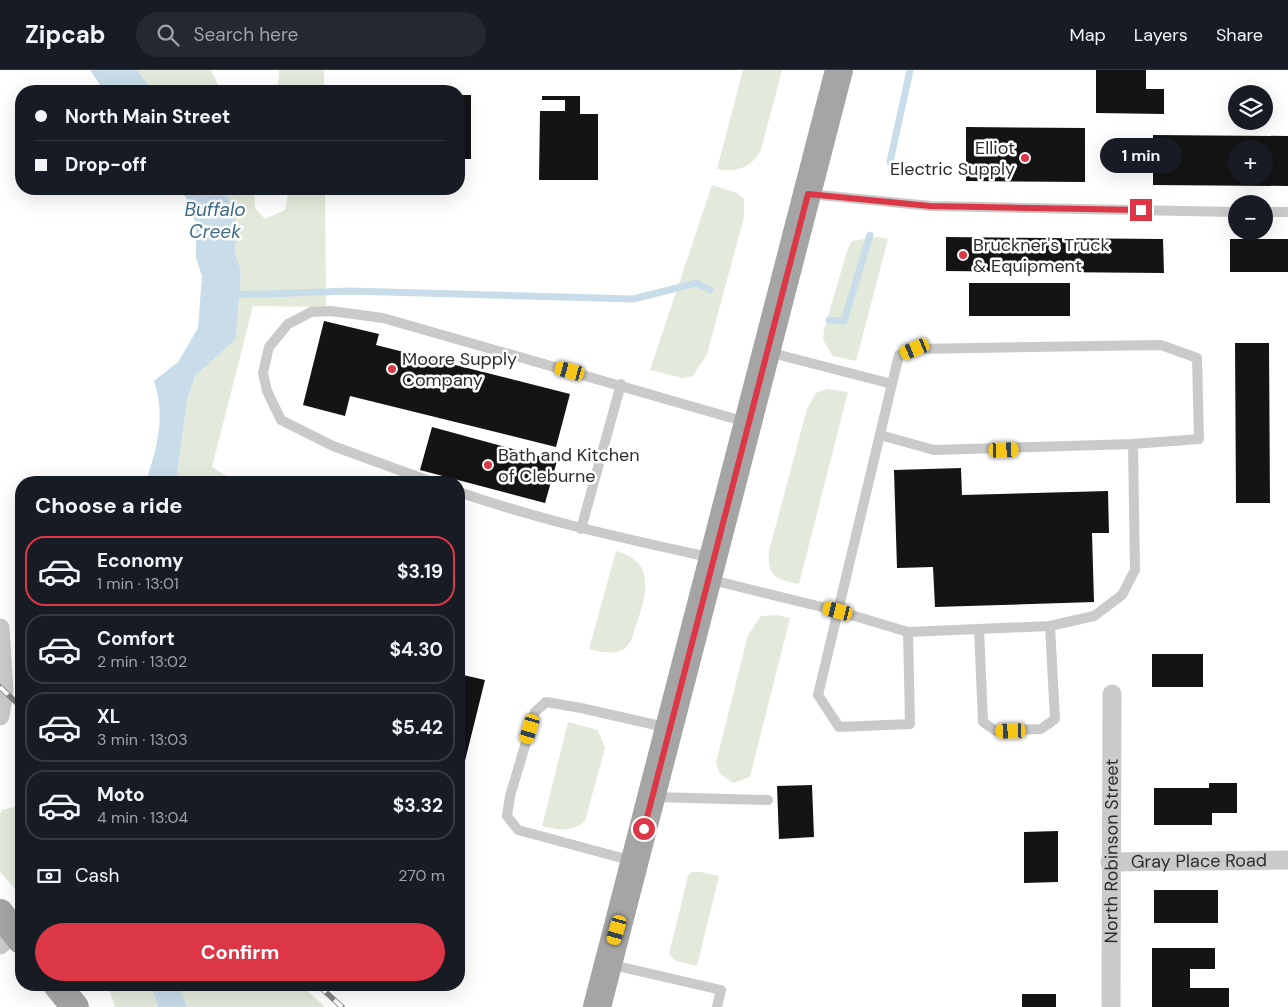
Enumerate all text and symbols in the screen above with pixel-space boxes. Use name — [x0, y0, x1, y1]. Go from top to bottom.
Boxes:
search box — [136, 12, 486, 57]
text: Zipcab — [25, 19, 106, 50]
icon: search — [154, 21, 182, 49]
text: Search here — [194, 22, 298, 47]
text: Map — [1070, 23, 1106, 47]
text: Layers — [1134, 23, 1188, 47]
text: Share — [1216, 23, 1263, 47]
map controls — [1228, 85, 1273, 240]
button: layers — [1228, 85, 1273, 130]
text: North Main Street — [65, 104, 230, 129]
place label: Elliot Electric Supply — [890, 136, 1015, 181]
callout: 1 min — [1100, 138, 1182, 172]
button: + — [1228, 140, 1273, 185]
text: 1 min — [1122, 145, 1160, 166]
text: Drop-off — [65, 152, 147, 177]
marker: Elliot Electric Supply — [1019, 152, 1031, 164]
button: − — [1228, 195, 1273, 240]
water label: Buffalo Creek — [184, 197, 246, 244]
route end — [1130, 199, 1152, 221]
place label: Bruckner's Truck & Equipment — [973, 233, 1110, 278]
marker: Bruckner's Truck & Equipment — [957, 249, 969, 261]
car — [898, 336, 931, 362]
place label: Moore Supply Company — [402, 347, 517, 392]
car — [553, 360, 586, 382]
marker: Moore Supply Company — [386, 363, 398, 375]
car — [988, 442, 1019, 458]
place label: Bath and Kitchen of Cleburne — [498, 443, 640, 488]
marker: Bath and Kitchen of Cleburne — [482, 459, 494, 471]
text: Choose a ride — [35, 491, 183, 520]
text: Economy — [97, 548, 184, 573]
icon: car — [37, 549, 82, 594]
text: $3.19 — [397, 559, 443, 584]
text: 1 min · 13:01 — [97, 573, 179, 594]
car — [821, 600, 854, 622]
text: Comfort — [97, 626, 175, 651]
icon: car — [37, 627, 82, 672]
text: $4.30 — [390, 637, 443, 662]
text: 2 min · 13:02 — [97, 651, 187, 672]
text: XL — [97, 704, 120, 729]
icon: car — [37, 705, 82, 750]
car — [518, 712, 541, 746]
text: $5.42 — [392, 715, 443, 740]
car — [995, 723, 1026, 739]
text: 3 min · 13:03 — [97, 729, 188, 750]
street label: North Robinson Street — [1099, 759, 1124, 943]
text: Moto — [97, 782, 145, 807]
icon: car — [37, 783, 82, 828]
text: $3.32 — [393, 793, 443, 818]
text: 4 min · 13:04 — [97, 807, 188, 828]
route start — [633, 818, 655, 840]
street label: Gray Place Road — [1131, 848, 1267, 874]
icon: cash — [35, 862, 63, 890]
text: Cash — [75, 863, 119, 888]
text: 270 m — [398, 865, 445, 886]
car — [605, 914, 628, 946]
button: Confirm — [35, 923, 445, 981]

